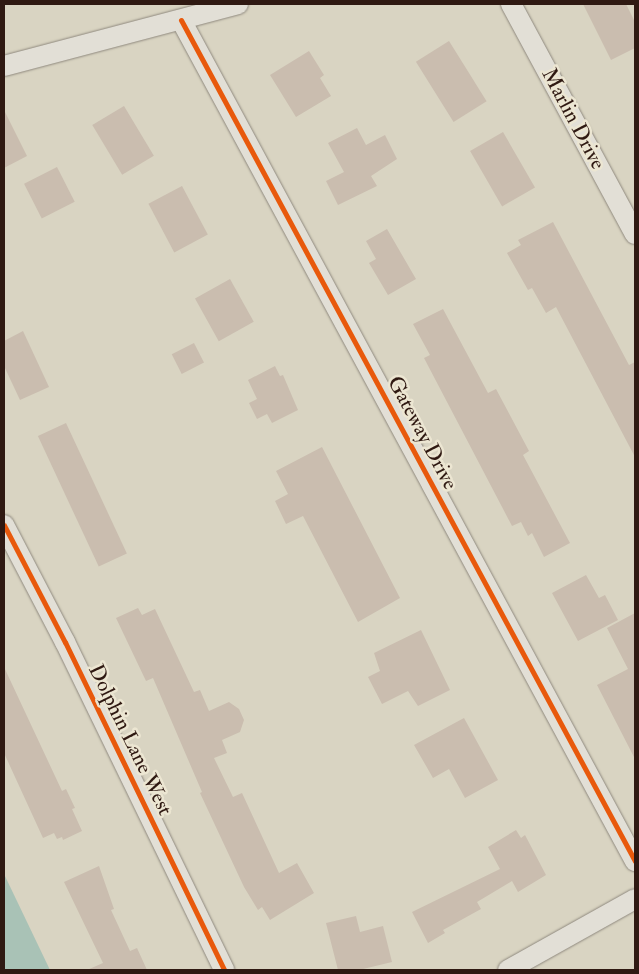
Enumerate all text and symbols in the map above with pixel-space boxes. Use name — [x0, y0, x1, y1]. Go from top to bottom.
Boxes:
street label: Marlin Drive — [536, 64, 610, 174]
street label: Gateway Drive — [382, 372, 462, 494]
street label: Dolphin Lane West — [83, 660, 177, 820]

